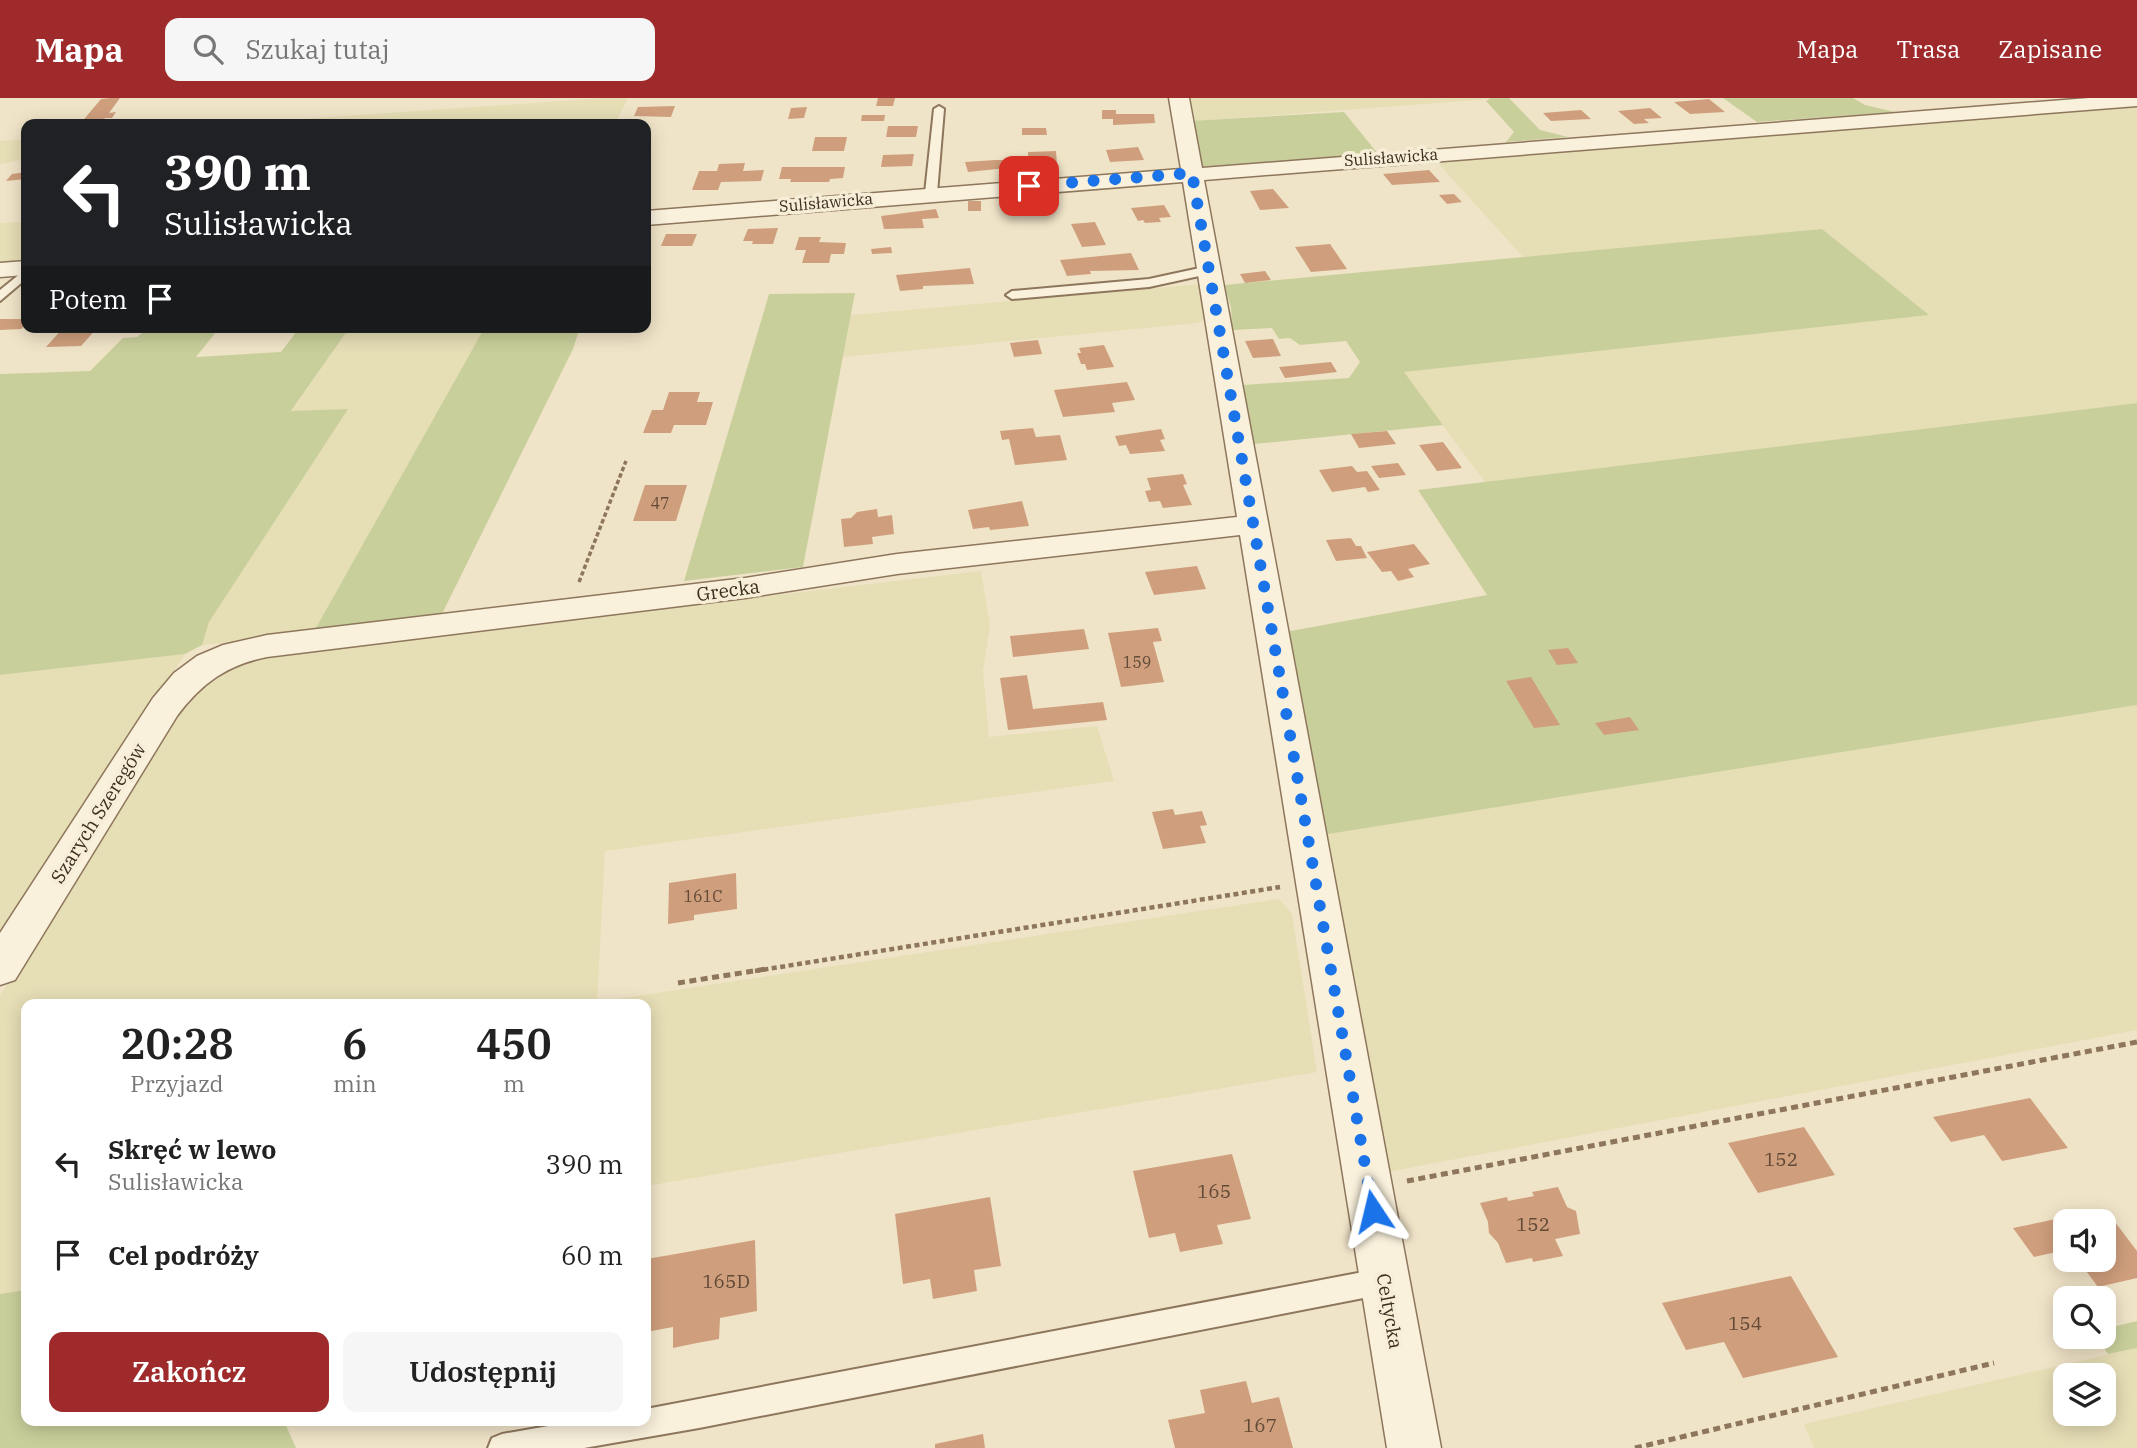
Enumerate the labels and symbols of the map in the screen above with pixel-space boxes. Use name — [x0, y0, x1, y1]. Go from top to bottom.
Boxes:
street label: Sulisławicka — [1343, 144, 1439, 170]
pin — [999, 156, 1059, 216]
street label: Sulisławicka — [778, 188, 874, 216]
house number: 47 — [650, 493, 670, 513]
street label: Grecka — [695, 574, 761, 606]
house number: 159 — [1123, 652, 1151, 672]
street label: Szarych Szeregów — [45, 738, 151, 888]
house number: 161C — [683, 886, 723, 906]
house number: 152 — [1764, 1147, 1798, 1171]
position arrow — [1336, 1174, 1410, 1248]
house number: 165 — [1197, 1179, 1231, 1203]
house number: 152 — [1516, 1212, 1550, 1236]
house number: 165D — [702, 1269, 750, 1293]
street label: Celtycka — [1372, 1272, 1408, 1350]
house number: 154 — [1728, 1311, 1762, 1335]
house number: 167 — [1243, 1413, 1277, 1437]

